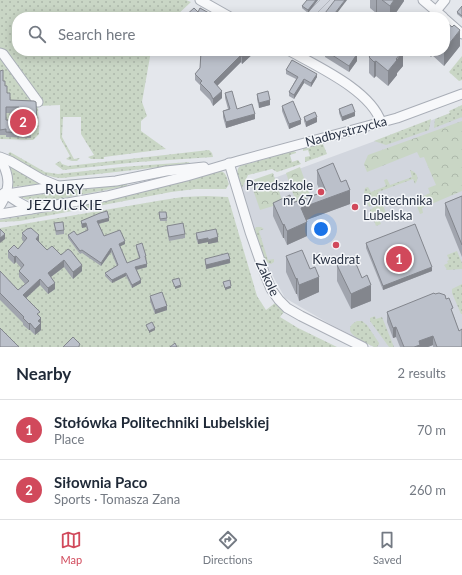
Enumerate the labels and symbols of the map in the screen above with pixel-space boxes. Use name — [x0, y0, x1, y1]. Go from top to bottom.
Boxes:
pin: 2 — [10, 107, 36, 137]
street label: Nadbystrzycka — [303, 112, 389, 150]
place label: Przedszkole nr 67 — [246, 177, 313, 208]
district label: RURY JEZUICKIE — [27, 180, 103, 213]
marker: Przedszkole nr 67 — [316, 187, 326, 197]
place label: Politechnika Lubelska — [363, 192, 432, 223]
marker: Politechnika Lubelska — [350, 202, 360, 212]
your location — [311, 219, 331, 239]
marker: Kwadrat — [331, 240, 341, 250]
pin: 1 — [386, 244, 412, 274]
place label: Kwadrat — [312, 251, 360, 267]
street label: Zakole — [253, 257, 283, 299]

